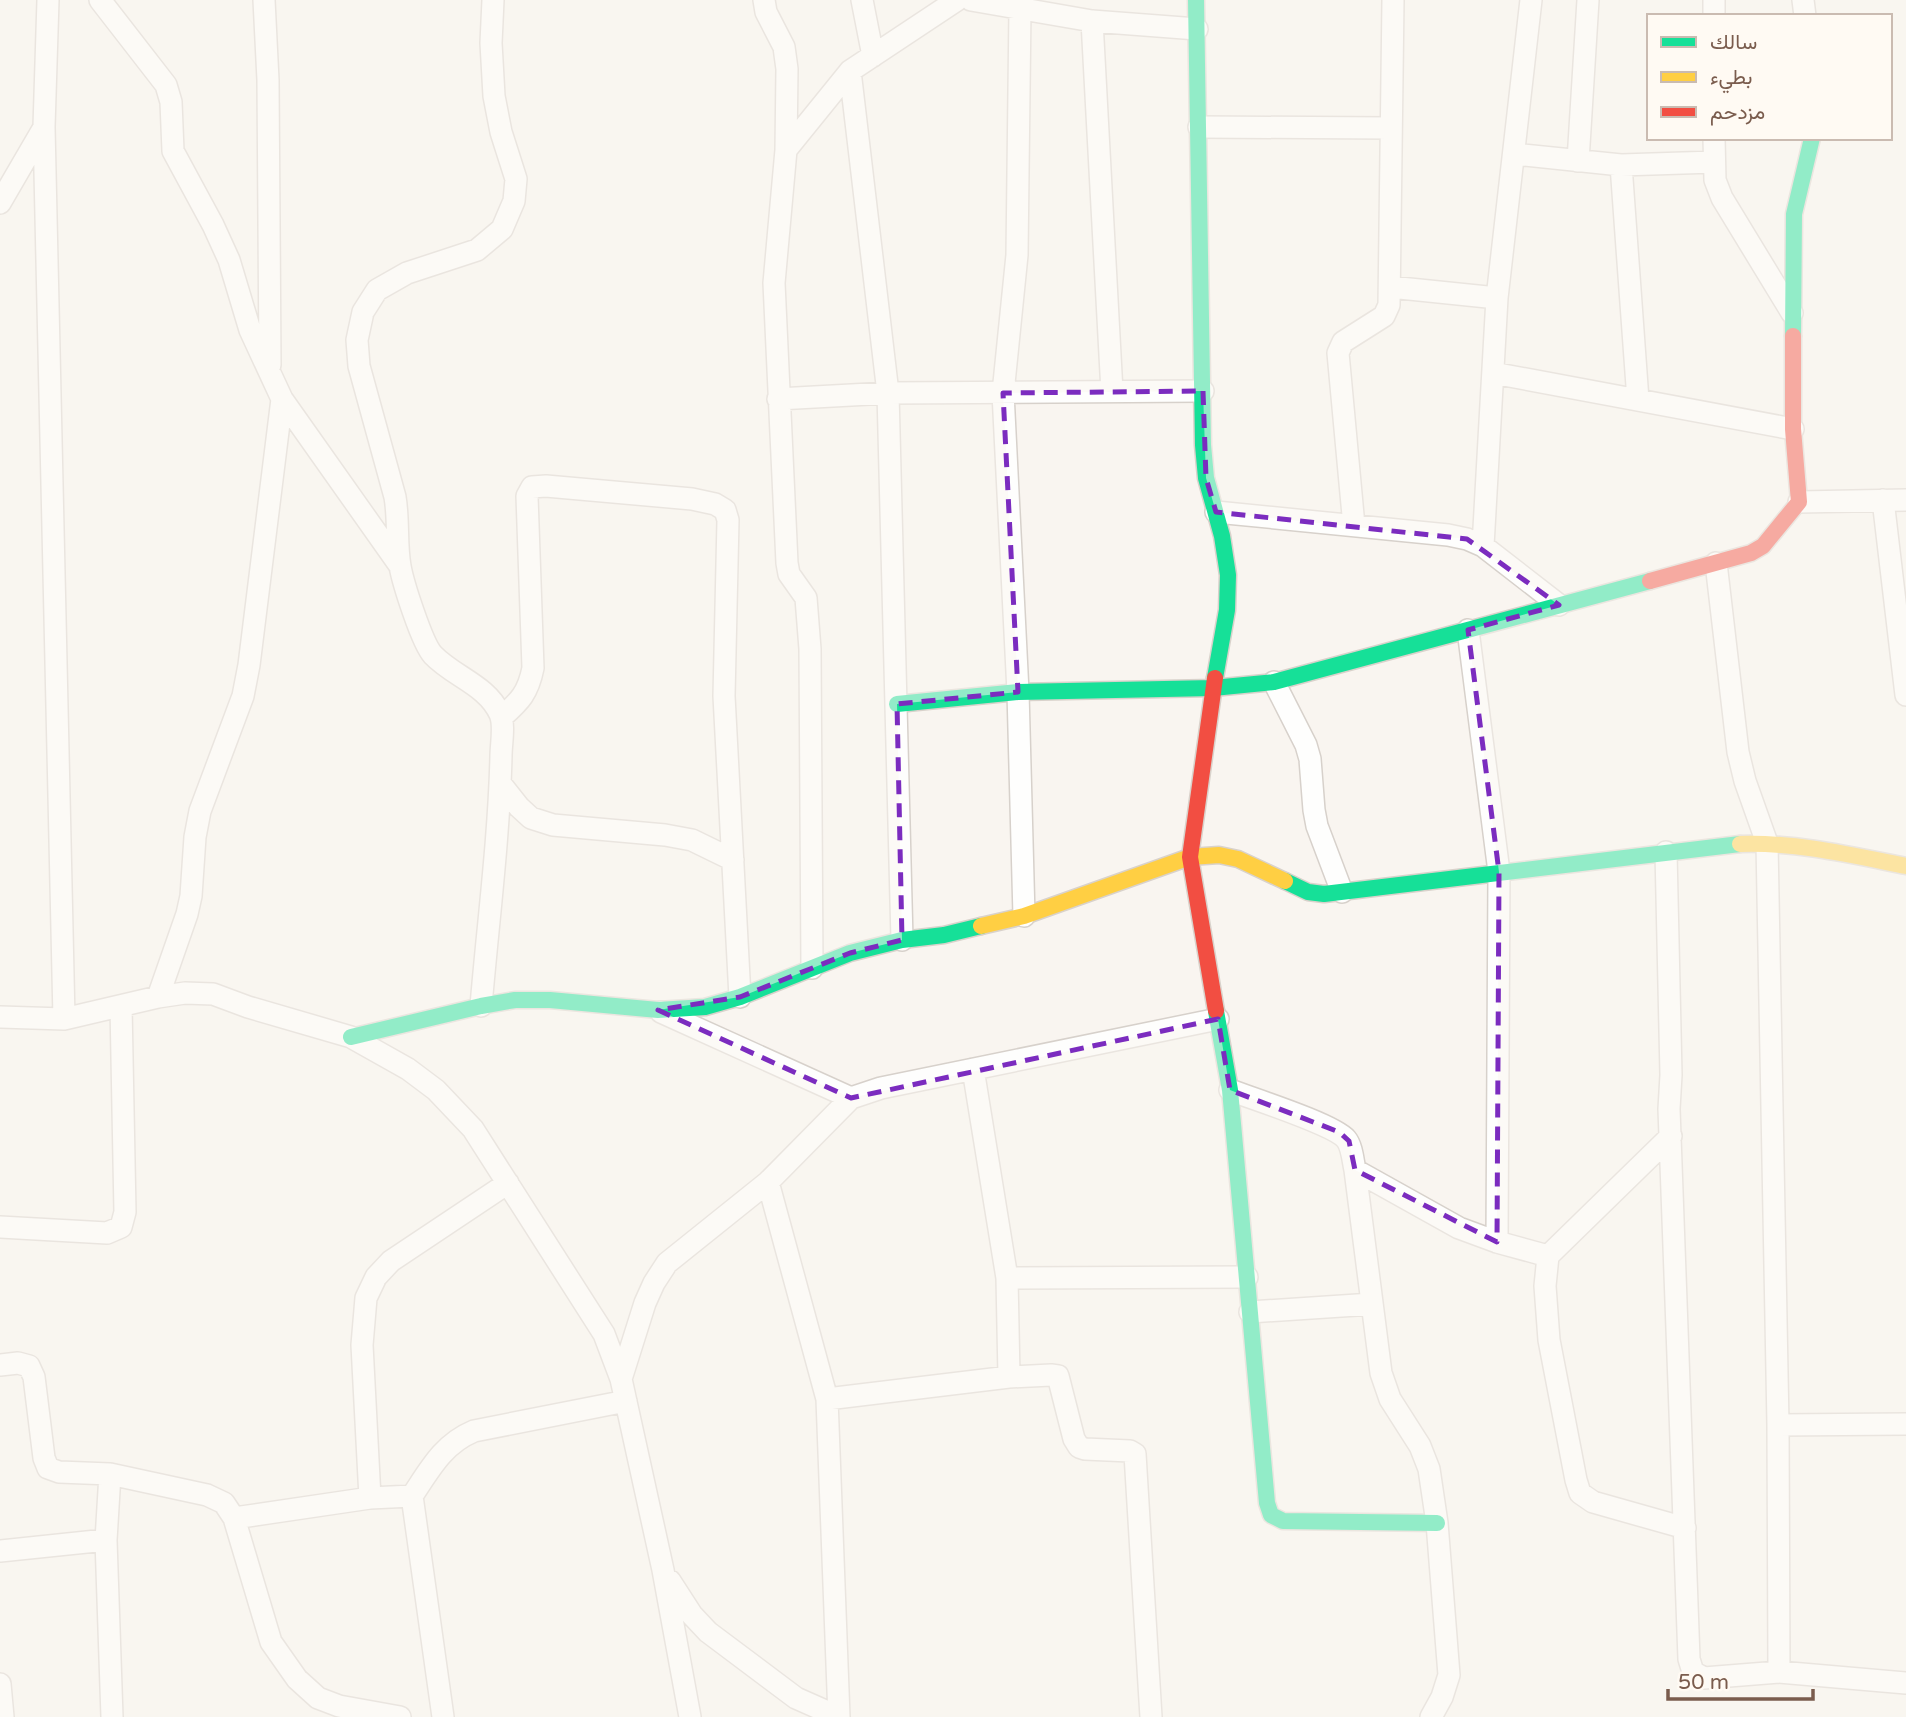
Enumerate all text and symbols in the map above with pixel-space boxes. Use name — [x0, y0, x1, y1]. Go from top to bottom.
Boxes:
legend — [1647, 14, 1892, 140]
text: سالك — [1710, 30, 1757, 55]
text: بطيء — [1710, 65, 1753, 94]
text: مزدحم — [1710, 100, 1765, 126]
scale bar — [1668, 1658, 1813, 1702]
text: 50 m — [1678, 1670, 1729, 1695]

